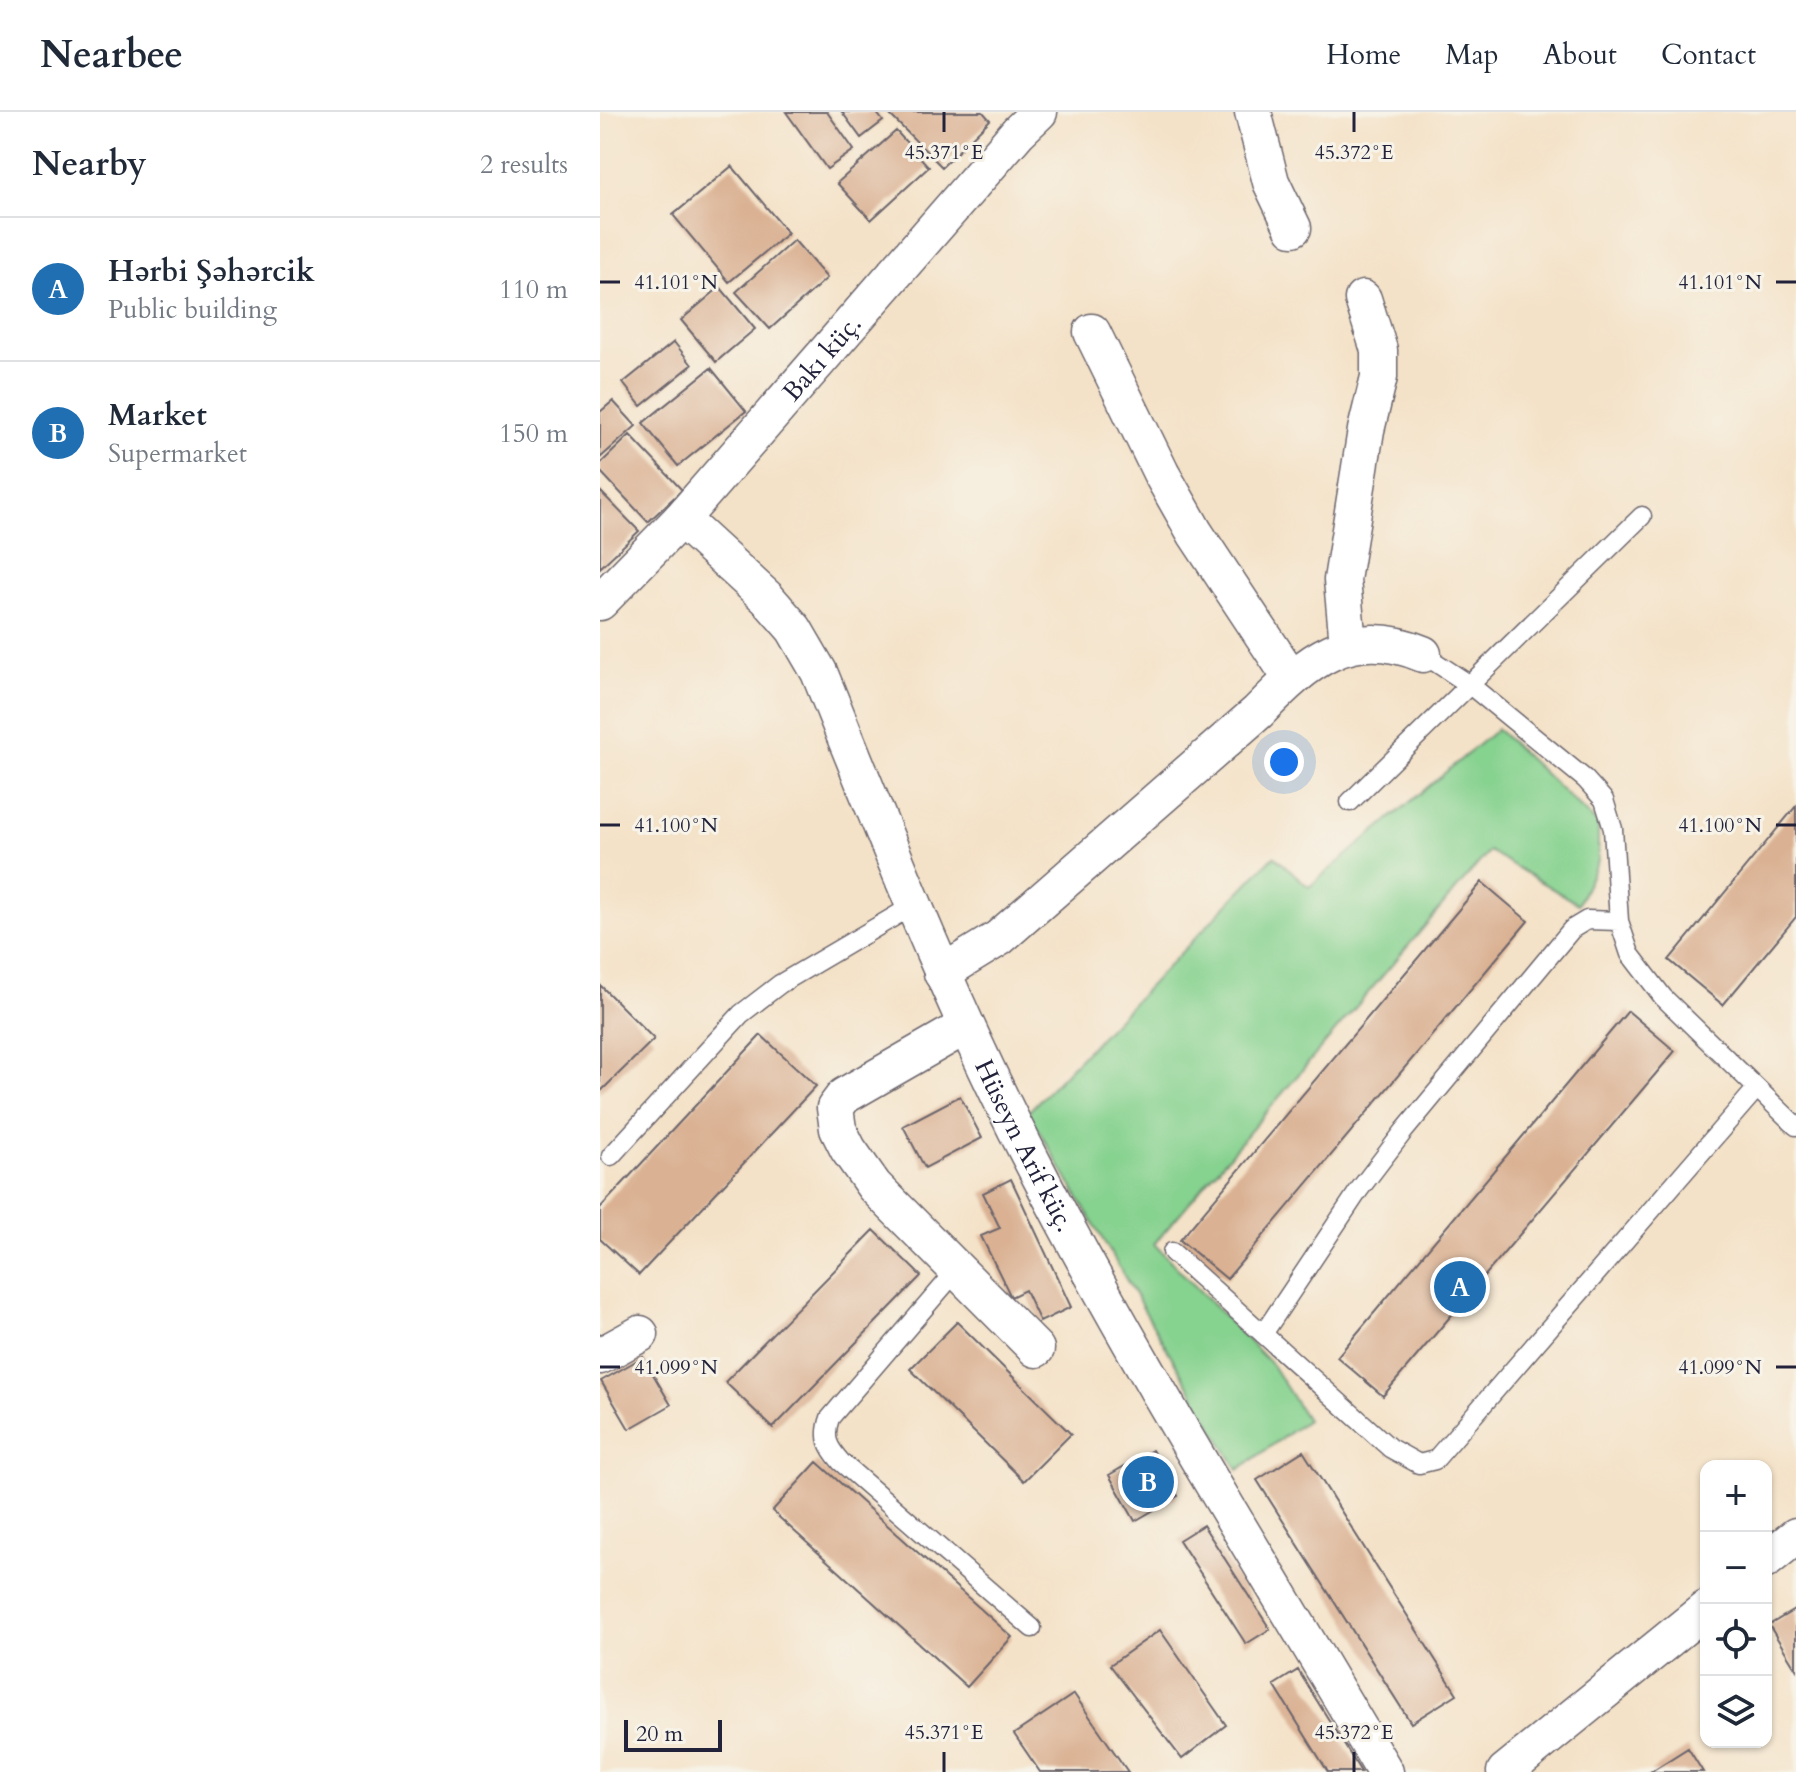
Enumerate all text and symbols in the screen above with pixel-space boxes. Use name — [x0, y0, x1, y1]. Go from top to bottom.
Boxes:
text: Nearbee — [40, 29, 183, 81]
text: Home — [1326, 36, 1401, 74]
text: Map — [1445, 36, 1499, 74]
text: About — [1543, 36, 1617, 74]
text: Contact — [1661, 36, 1756, 74]
text: 45.371°E — [905, 139, 983, 166]
text: 45.372°E — [1315, 139, 1393, 166]
text: Nearby — [32, 141, 147, 187]
text: 2 results — [480, 147, 568, 182]
text: Hərbi Şəhərcik — [108, 251, 315, 292]
text: 41.101°N — [634, 269, 718, 296]
text: 41.101°N — [1678, 269, 1762, 296]
text: A — [48, 272, 68, 307]
text: 110 m — [499, 272, 568, 307]
text: Public building — [108, 292, 277, 327]
street label: Bakı küç. — [775, 307, 869, 409]
text: Market — [108, 395, 207, 436]
text: B — [49, 416, 67, 451]
text: 150 m — [499, 416, 568, 451]
text: Supermarket — [108, 436, 247, 471]
your location — [1264, 742, 1304, 782]
text: 41.100°N — [634, 812, 718, 839]
text: 41.100°N — [1678, 812, 1762, 839]
street label: Hüseyn Arif küç. — [966, 1054, 1083, 1238]
pin: A — [1434, 1257, 1486, 1317]
text: 41.099°N — [634, 1354, 718, 1381]
text: 41.099°N — [1678, 1354, 1762, 1381]
pin: B — [1122, 1452, 1174, 1512]
map controls — [1700, 1460, 1772, 1748]
button: + — [1700, 1460, 1772, 1532]
button: − — [1700, 1532, 1772, 1604]
button: locate — [1700, 1604, 1772, 1676]
button: layers — [1700, 1676, 1772, 1748]
scale bar — [624, 1716, 722, 1752]
text: 20 m — [636, 1719, 683, 1749]
text: 45.371°E — [905, 1719, 983, 1746]
text: 45.372°E — [1315, 1719, 1393, 1746]

